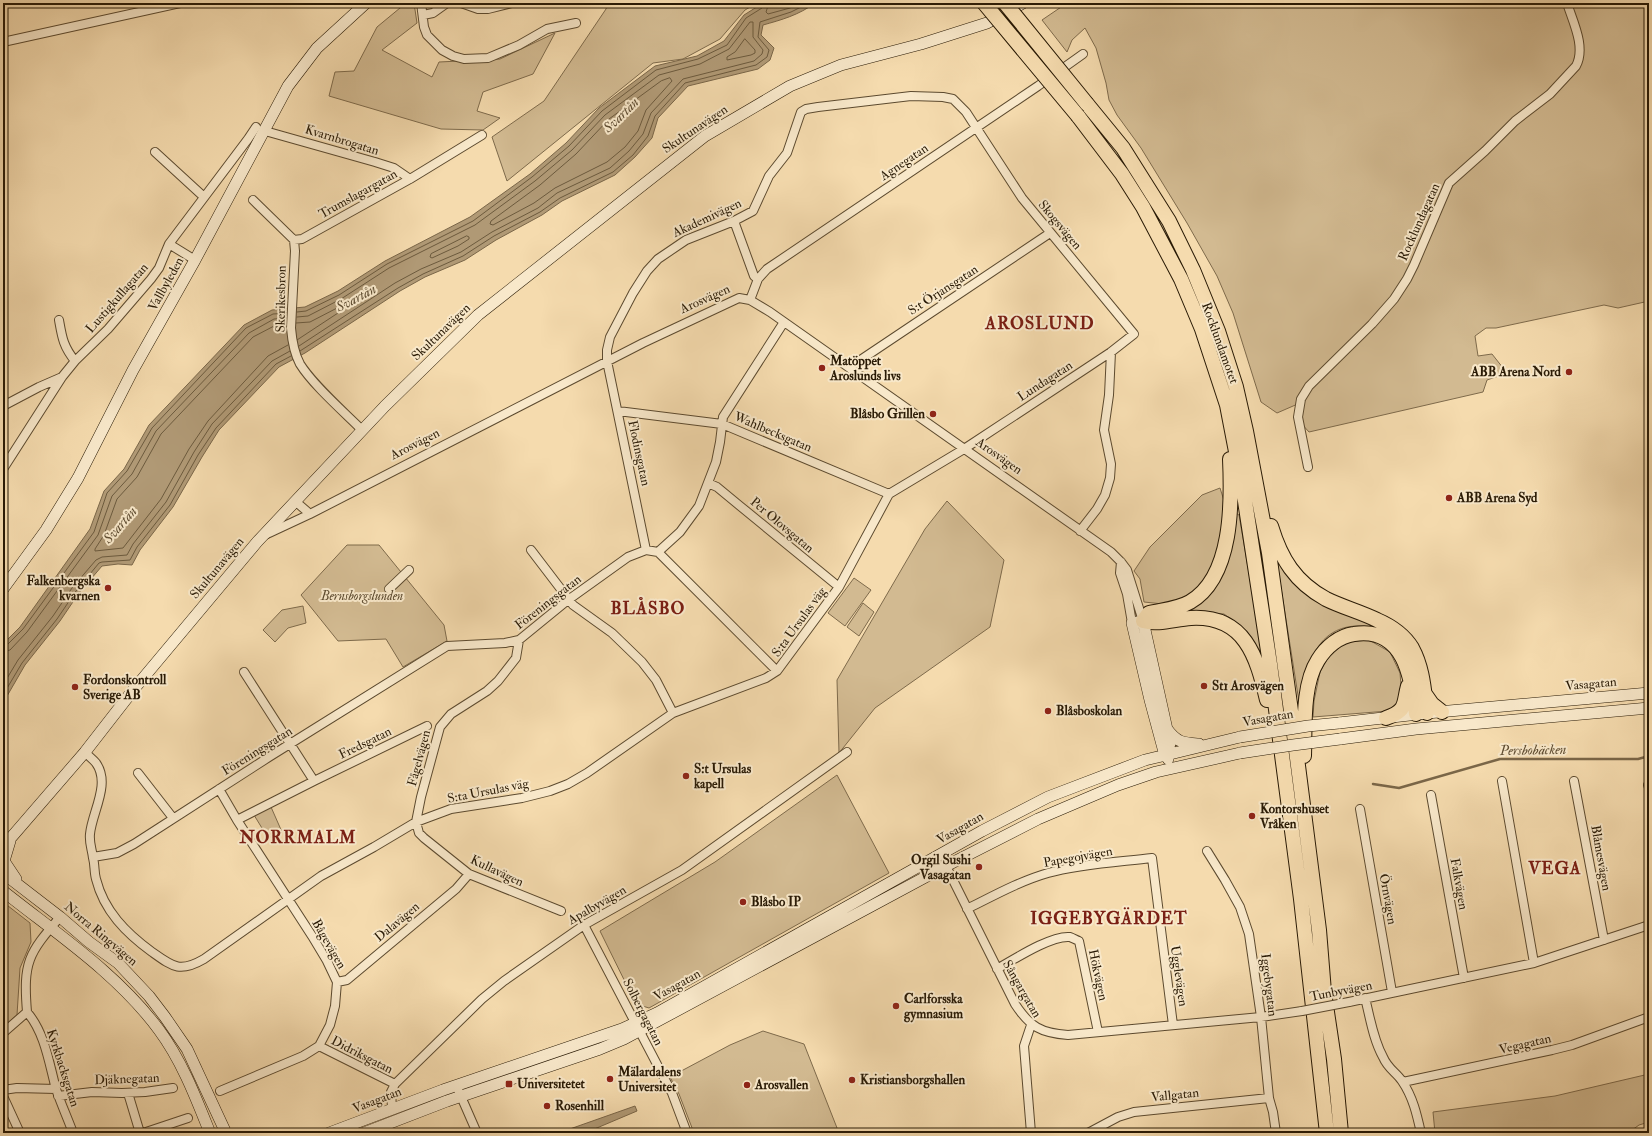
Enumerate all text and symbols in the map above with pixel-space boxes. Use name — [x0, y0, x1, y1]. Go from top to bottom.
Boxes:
water label: Svartån — [599, 94, 643, 137]
street label: Skultunavägen — [659, 101, 731, 157]
street label: Kvarnbrogatan — [303, 121, 381, 159]
street label: Agnegatan — [876, 140, 931, 185]
street label: Trumslagargatan — [316, 166, 400, 222]
street label: Rocklundagatan — [1395, 180, 1443, 263]
street label: Akademivägen — [669, 195, 744, 241]
street label: Skogsvägen — [1035, 197, 1086, 253]
street label: Vallbyleden — [145, 254, 188, 314]
street label: Lustigkullagatan — [82, 259, 152, 336]
street label: S:t Örjansgatan — [905, 261, 981, 319]
street label: Skerikesbron — [272, 265, 290, 333]
water label: Svartån — [332, 280, 379, 316]
street label: Arosvägen — [677, 281, 733, 318]
street label: Skultunavägen — [408, 300, 474, 364]
street label: Rocklundamotet — [1198, 300, 1242, 386]
district label: AROSLUND — [984, 313, 1095, 334]
place label: Matöppet Aroslunds livs — [829, 353, 901, 384]
street label: Lundagatan — [1014, 357, 1076, 405]
marker: Matöppet Aroslunds livs — [817, 363, 827, 373]
place label: ABB Arena Nord — [1470, 364, 1562, 380]
marker: ABB Arena Nord — [1564, 367, 1574, 377]
place label: Blåsbo Grillen — [850, 406, 925, 422]
street label: Wahlbecksgatan — [731, 408, 815, 456]
marker: Blåsbo Grillen — [928, 409, 938, 419]
street label: Flodinsgatan — [624, 419, 654, 488]
street label: Arosvägen — [387, 425, 443, 464]
street label: Arosvägen — [972, 434, 1026, 478]
place label: ABB Arena Syd — [1456, 490, 1538, 507]
marker: ABB Arena Syd — [1444, 493, 1454, 503]
street label: Per Olovsgatan — [747, 494, 817, 556]
water label: Svartån — [99, 503, 141, 548]
street label: Skultunavägen — [187, 534, 248, 602]
street label: Föreningsgatan — [512, 571, 585, 633]
place label: Falkenbergska kvarnen — [27, 573, 101, 604]
marker: Falkenbergska kvarnen — [103, 583, 113, 593]
street label: S:ta Ursulas väg — [768, 583, 830, 660]
park label: Bernsborgslunden — [320, 588, 403, 604]
district label: BLÅSBO — [611, 596, 685, 619]
place label: Fordonskontroll Sverige AB — [83, 672, 167, 704]
street label: Vasagatan — [1565, 674, 1618, 694]
place label: St1 Arosvägen — [1212, 678, 1284, 695]
marker: St1 Arosvägen — [1199, 681, 1209, 691]
marker: Fordonskontroll Sverige AB — [70, 682, 80, 692]
place label: Blåsboskolan — [1056, 703, 1123, 719]
marker: Blåsboskolan — [1043, 706, 1053, 716]
street label: Vasagatan — [1241, 706, 1295, 730]
street label: Föreningsgatan — [219, 723, 295, 779]
street label: Fredsgatan — [336, 723, 394, 763]
street label: Fågelvägen — [404, 728, 434, 788]
water label: Persbobäcken — [1498, 741, 1567, 759]
place label: S:t Ursulas kapell — [693, 761, 752, 793]
marker: S:t Ursulas kapell — [681, 771, 691, 781]
street label: S:ta Ursulas väg — [446, 775, 531, 807]
place label: Kontorshuset Vråken — [1259, 801, 1330, 832]
street label: Vasagatan — [934, 808, 986, 848]
marker: Kontorshuset Vråken — [1247, 811, 1257, 821]
street label: Blåmesvägen — [1587, 824, 1615, 892]
district label: NORRMALM — [238, 827, 357, 848]
street label: Papegojvägen — [1042, 843, 1114, 872]
street label: Kullavägen — [468, 852, 526, 890]
place label: Orgil Sushi Vasagatan — [911, 852, 972, 884]
street label: Falkvägen — [1447, 857, 1471, 911]
district label: VEGA — [1527, 858, 1582, 879]
marker: Orgil Sushi Vasagatan — [974, 862, 984, 872]
street label: Örnvägen — [1376, 872, 1400, 926]
street label: Apalbyvägen — [564, 882, 630, 930]
place label: Blåsbo IP — [751, 894, 801, 910]
marker: Blåsbo IP — [738, 897, 748, 907]
street label: Dalavägen — [371, 898, 423, 945]
street label: Norra Ringvägen — [61, 899, 141, 970]
district label: IGGEBYGÄRDET — [1030, 907, 1188, 929]
street label: Bågevägen — [308, 916, 350, 972]
street label: Ugglevägen — [1167, 944, 1191, 1008]
street label: Hökvägen — [1085, 948, 1111, 1003]
street label: Iggebygatan — [1256, 953, 1281, 1018]
street label: Sångargatan — [999, 957, 1045, 1021]
street label: Vasagatan — [651, 965, 704, 1004]
street label: Solbergagatan — [619, 976, 667, 1048]
street label: Tunbyvägen — [1308, 977, 1374, 1006]
place label: Carlforsska gymnasium — [903, 991, 964, 1023]
marker: Carlforsska gymnasium — [891, 1001, 901, 1011]
street label: Kyrkbacksgatan — [42, 1027, 83, 1109]
street label: Vegagatan — [1497, 1030, 1553, 1058]
street label: Didriksgatan — [328, 1033, 396, 1078]
place label: Mälardalens Universitet — [617, 1064, 681, 1095]
street label: Djäknegatan — [94, 1070, 160, 1088]
place label: Kristiansborgshallen — [860, 1072, 965, 1089]
marker: Mälardalens Universitet — [605, 1074, 615, 1084]
marker: Kristiansborgshallen — [847, 1075, 857, 1085]
place label: Universitetet — [517, 1076, 586, 1092]
place label: Arosvallen — [754, 1077, 809, 1093]
marker: Universitetet — [504, 1079, 514, 1089]
marker: Arosvallen — [742, 1080, 752, 1090]
street label: Vasagatan — [350, 1083, 404, 1117]
street label: Vallgatan — [1150, 1084, 1200, 1105]
place label: Rosenhill — [555, 1098, 605, 1114]
marker: Rosenhill — [542, 1101, 552, 1111]

